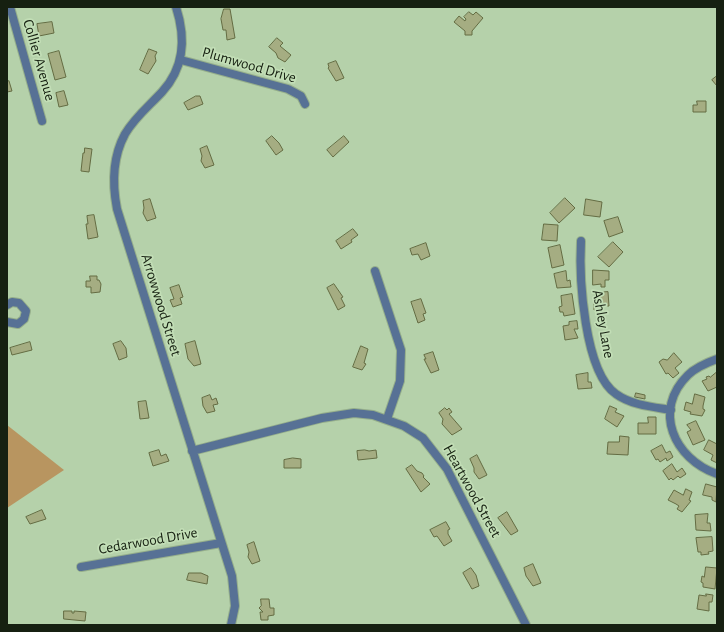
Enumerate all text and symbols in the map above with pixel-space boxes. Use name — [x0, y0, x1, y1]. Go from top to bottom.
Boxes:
street label: Collier Avenue — [19, 17, 59, 103]
street label: Plumwood Drive — [200, 43, 298, 87]
street label: Arrowwood Street — [137, 252, 185, 358]
street label: Ashley Lane — [588, 288, 618, 360]
street label: Heartwood Street — [439, 441, 505, 541]
street label: Cedarwood Drive — [97, 523, 199, 559]

